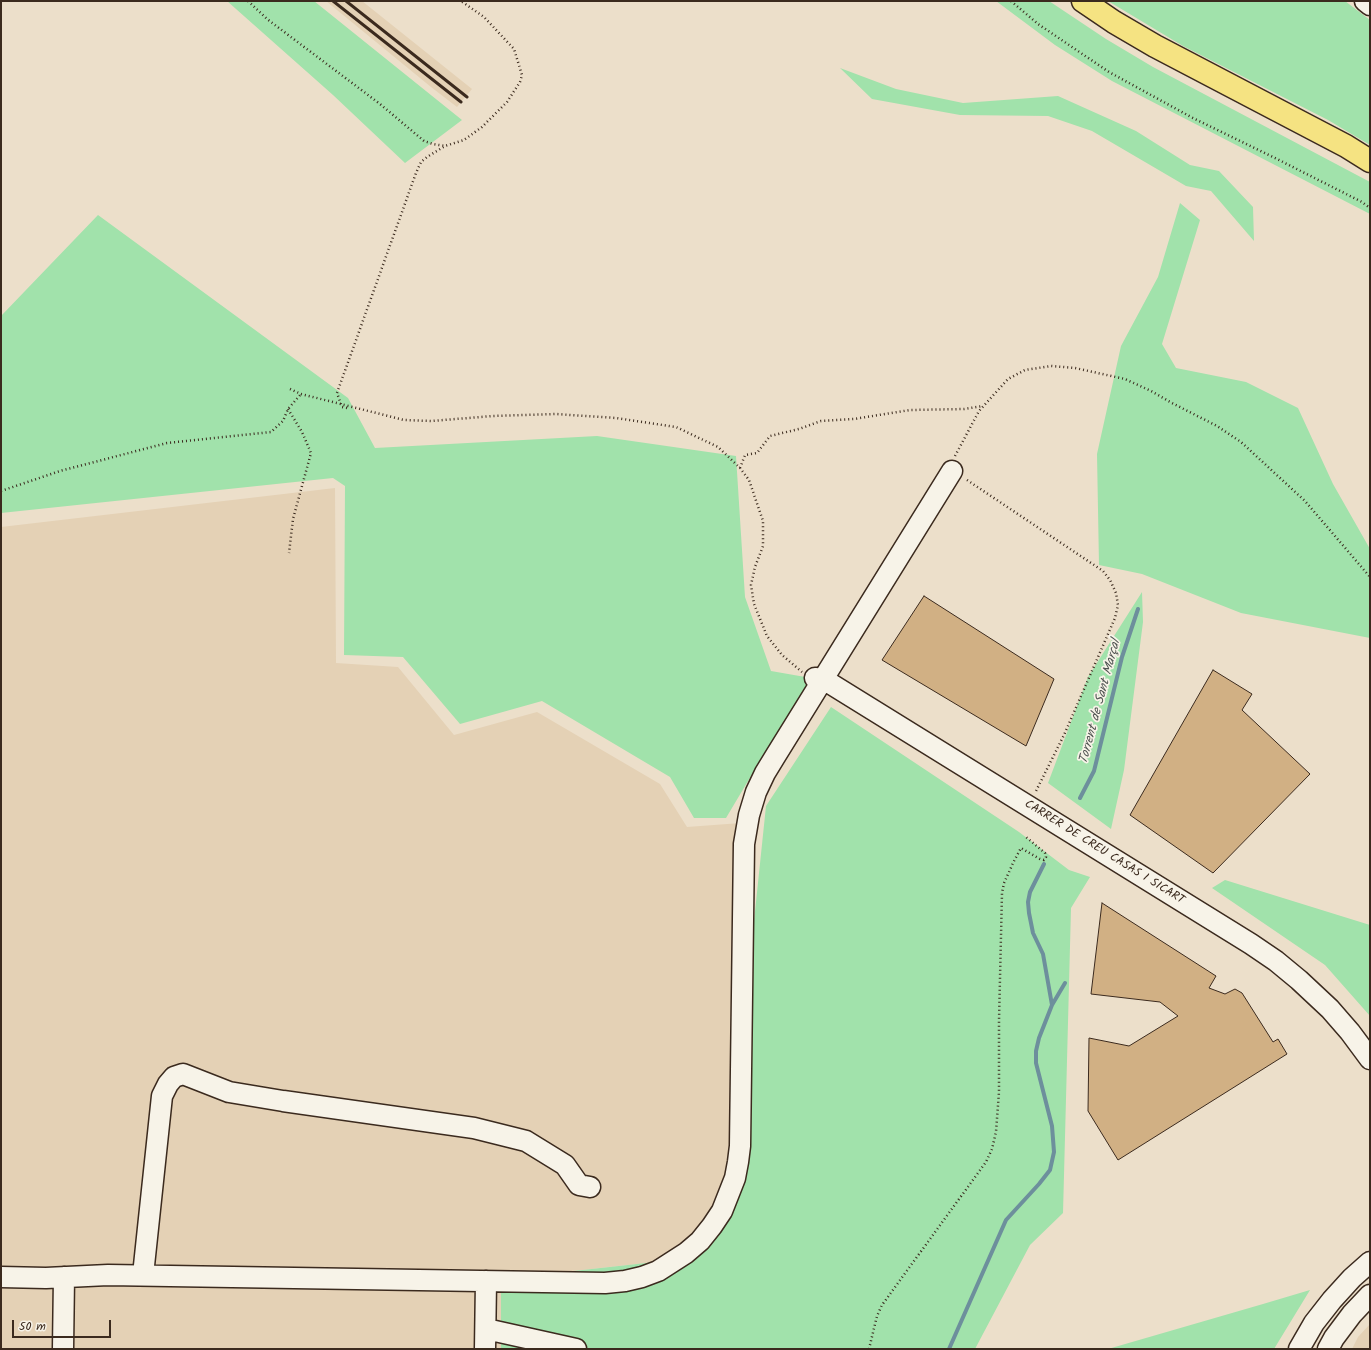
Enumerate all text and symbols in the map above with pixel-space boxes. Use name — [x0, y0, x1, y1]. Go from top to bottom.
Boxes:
water label: Torrent de Sant Marçal — [1077, 638, 1125, 766]
street label: CARRER DE CREU CASAS I SICART — [1021, 798, 1187, 908]
scale bar — [14, 1312, 113, 1338]
text: 50 m — [19, 1317, 46, 1336]

